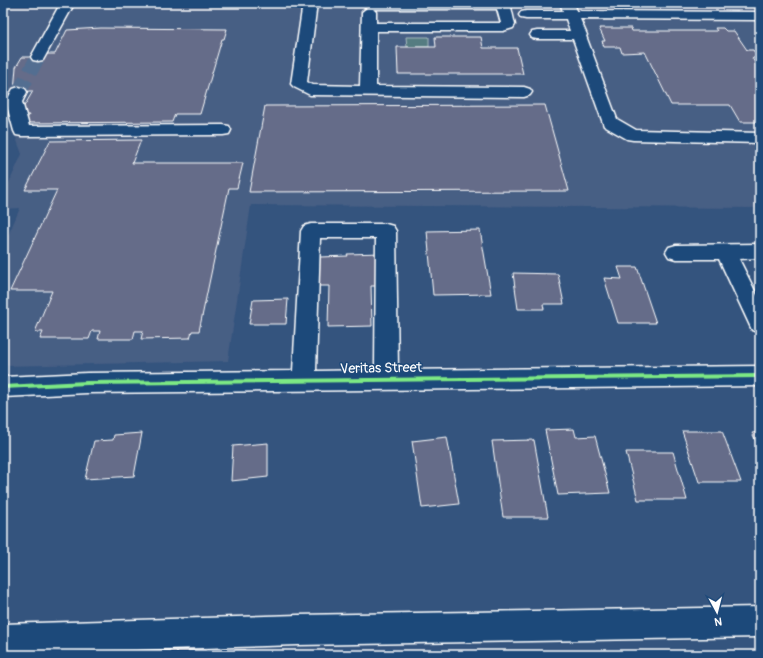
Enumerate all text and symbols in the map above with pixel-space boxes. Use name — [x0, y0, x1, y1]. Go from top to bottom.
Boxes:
street label: Veritas Street — [340, 359, 423, 377]
north arrow — [697, 592, 737, 632]
text: N — [713, 615, 723, 628]

